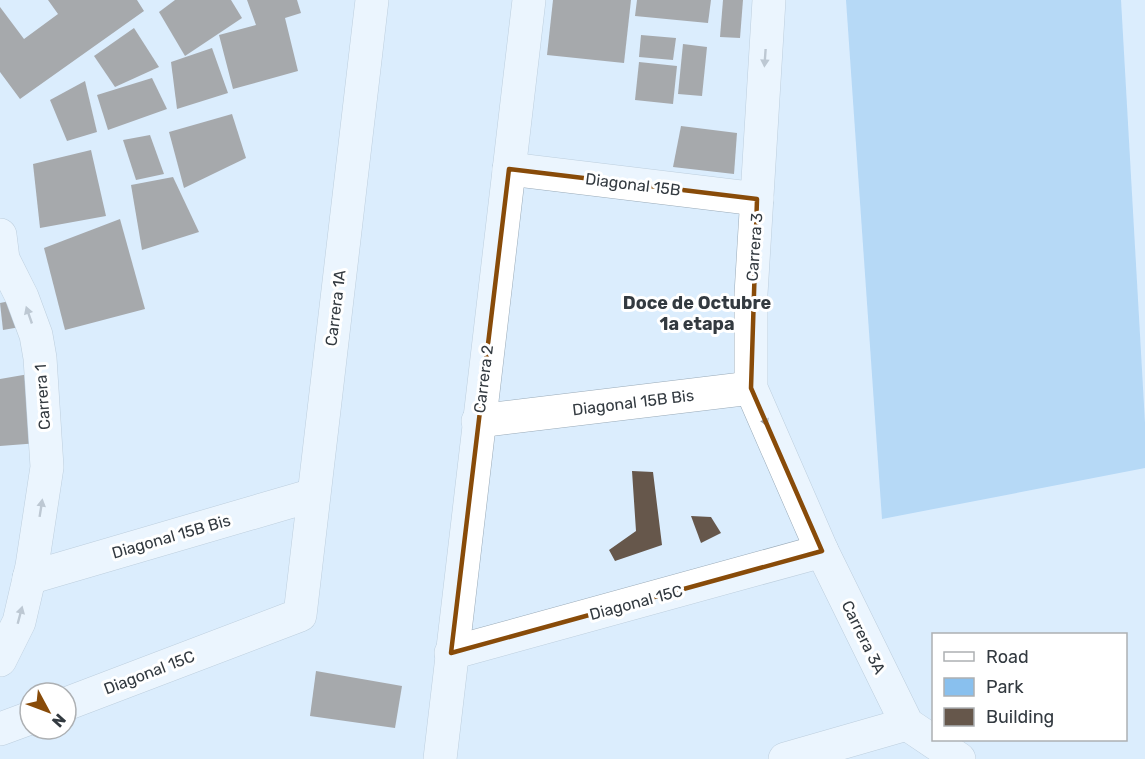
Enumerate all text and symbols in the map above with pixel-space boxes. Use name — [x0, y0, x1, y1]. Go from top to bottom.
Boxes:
one-way arrow — [761, 49, 770, 68]
street label: Diagonal 15B — [584, 169, 682, 200]
street label: Carrera 3 — [743, 212, 766, 282]
street label: Carrera 1A — [321, 269, 350, 347]
district label: Doce de Octubre 1a etapa — [623, 292, 772, 335]
one-way arrow — [23, 306, 33, 324]
street label: Carrera 2 — [470, 344, 497, 414]
street label: Carrera 1 — [31, 363, 54, 431]
street label: Diagonal 15B Bis — [571, 386, 695, 419]
one-way arrow — [760, 410, 769, 427]
one-way arrow — [36, 498, 45, 517]
street label: Diagonal 15B Bis — [110, 510, 233, 562]
street label: Diagonal 15C — [587, 581, 685, 624]
street label: Carrera 3A — [838, 597, 890, 677]
one-way arrow — [16, 605, 26, 624]
legend — [932, 633, 1127, 741]
street label: Diagonal 15C — [101, 646, 197, 699]
text: Road — [986, 646, 1029, 668]
text: Park — [986, 676, 1024, 698]
north arrow — [18, 681, 78, 741]
text: Building — [986, 706, 1054, 728]
text: N — [48, 710, 70, 731]

